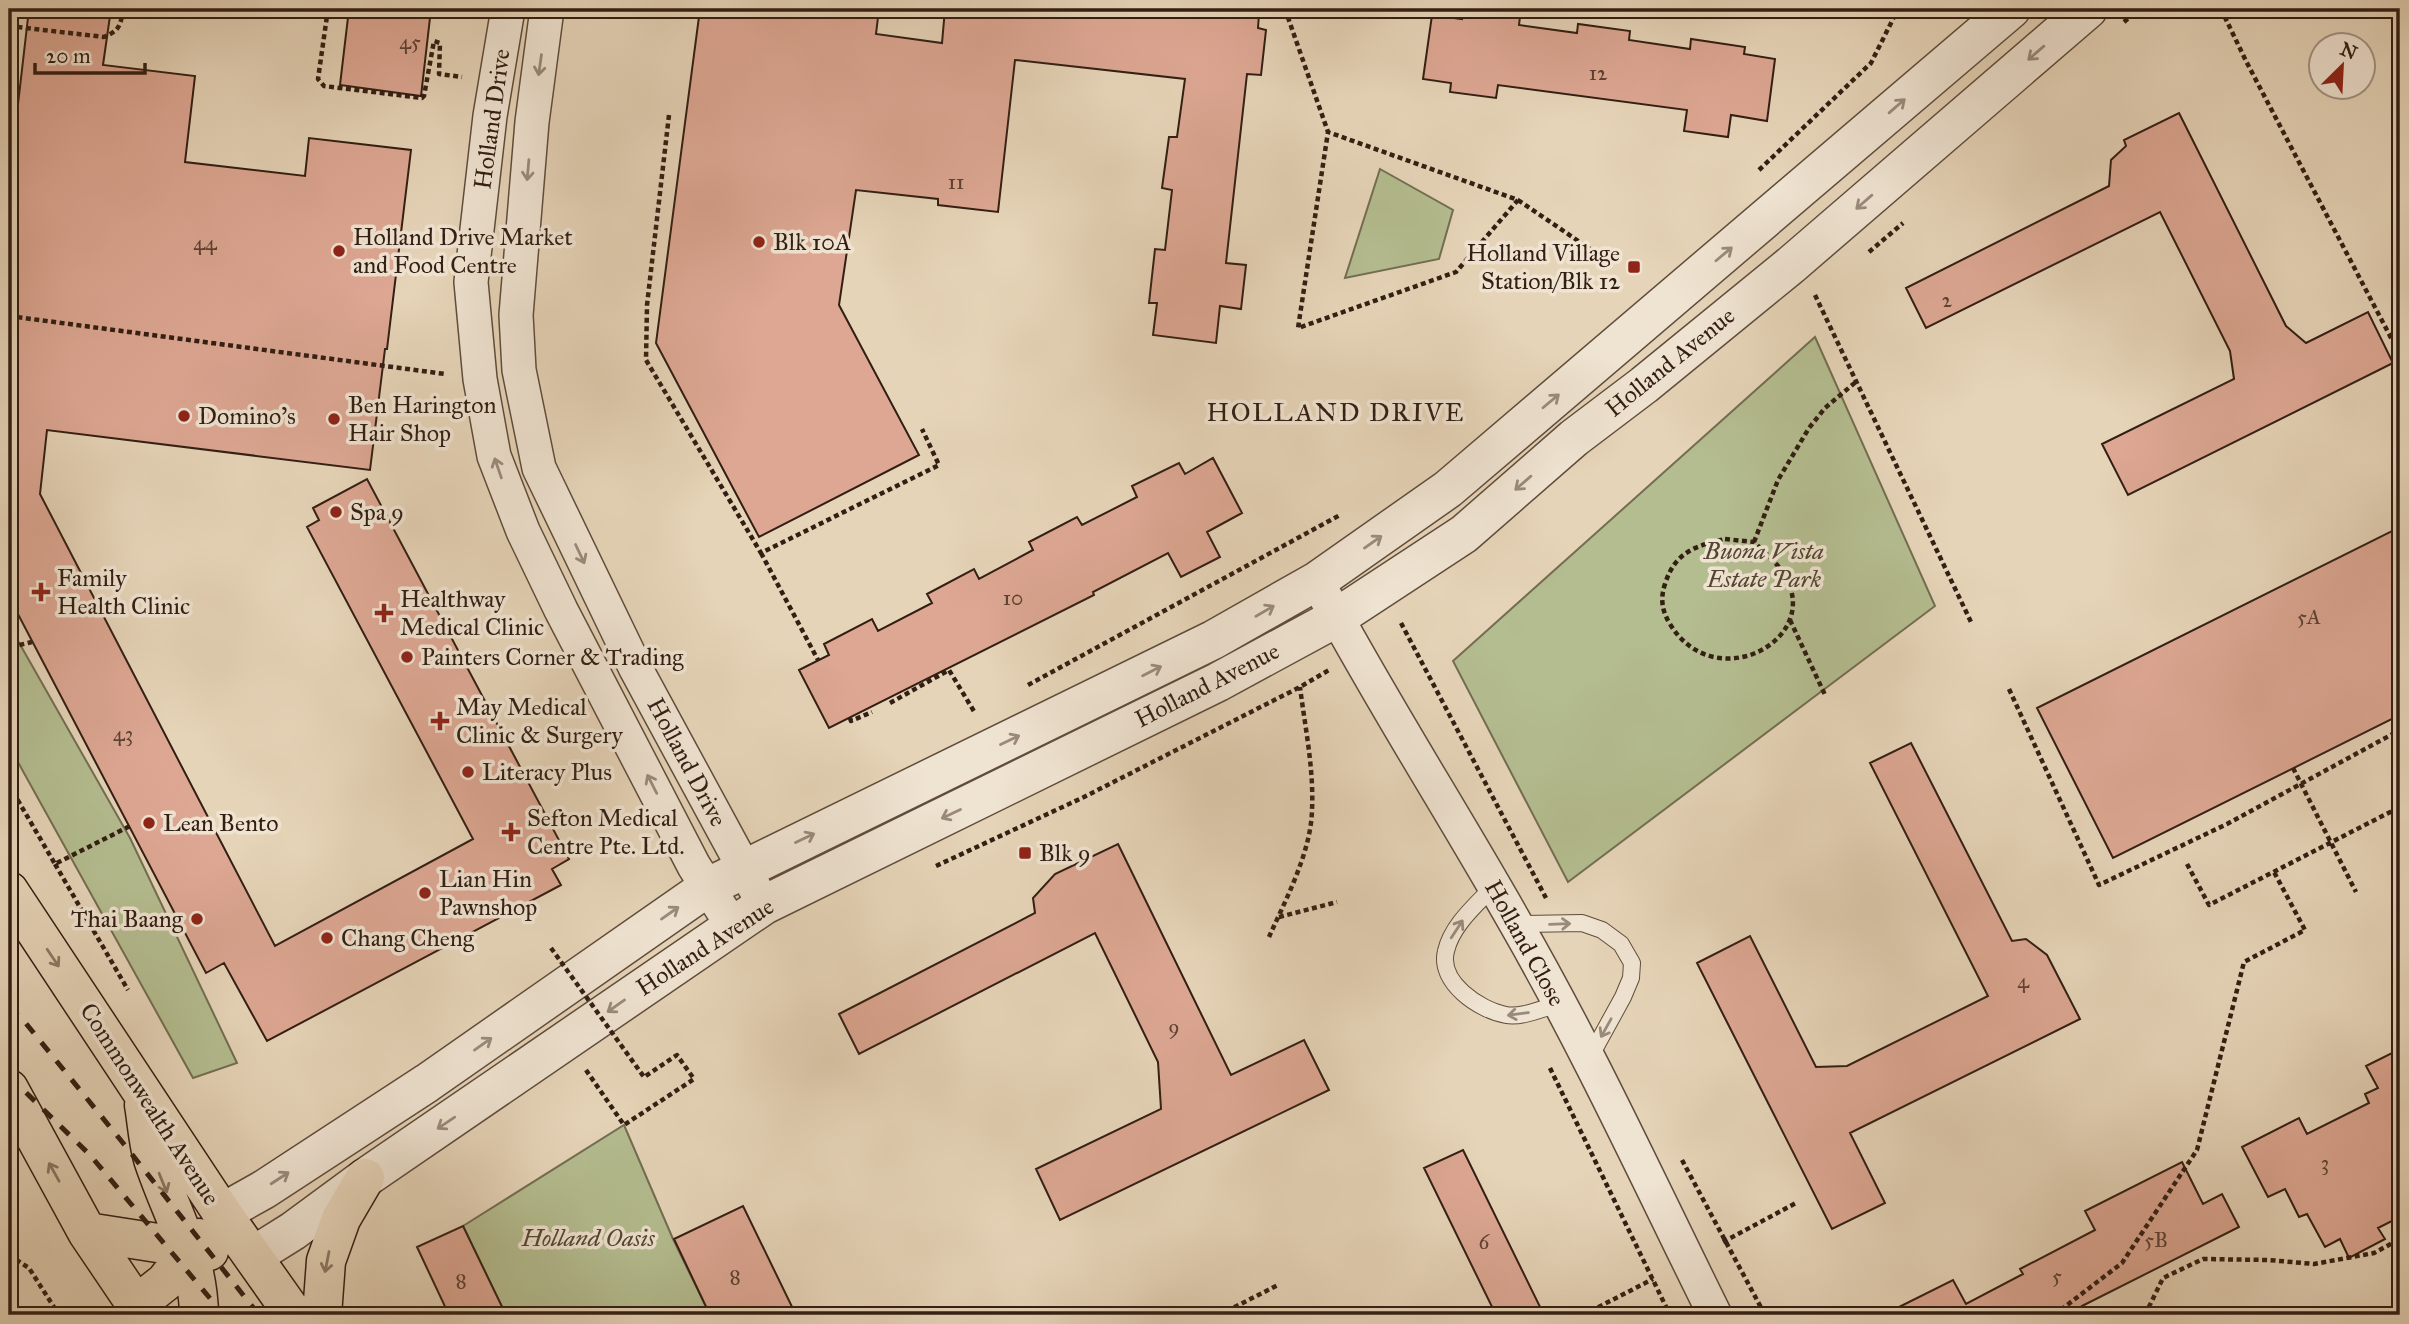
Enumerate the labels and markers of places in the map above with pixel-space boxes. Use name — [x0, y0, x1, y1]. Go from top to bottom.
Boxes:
place label: Holland Drive Market and Food Centre — [353, 222, 573, 280]
place label: Blk 10A — [773, 227, 851, 257]
marker: Blk 10A — [751, 234, 767, 250]
place label: Holland Village Station/Blk 12 — [1466, 238, 1620, 296]
marker: Holland Drive Market and Food Centre — [331, 243, 347, 259]
marker: Holland Village Station/Blk 12 — [1626, 259, 1642, 275]
place label: Ben Harington Hair Shop — [348, 390, 496, 448]
place label: Domino's — [198, 401, 296, 431]
marker: Domino's — [176, 408, 192, 424]
marker: Ben Harington Hair Shop — [326, 411, 342, 427]
place label: Spa 9 — [350, 497, 404, 527]
marker: Spa 9 — [328, 504, 344, 520]
place label: Family Health Clinic — [57, 563, 190, 621]
marker: Family Health Clinic — [31, 582, 51, 602]
place label: Healthway Medical Clinic — [400, 584, 544, 642]
marker: Healthway Medical Clinic — [374, 603, 394, 623]
place label: Painters Corner & Trading — [421, 642, 684, 672]
marker: Painters Corner & Trading — [399, 649, 415, 665]
place label: May Medical Clinic & Surgery — [456, 692, 624, 750]
marker: May Medical Clinic & Surgery — [430, 711, 450, 731]
place label: Literacy Plus — [482, 757, 612, 787]
marker: Literacy Plus — [460, 764, 476, 780]
place label: Sefton Medical Centre Pte. Ltd. — [527, 803, 684, 861]
place label: Lean Bento — [163, 808, 279, 838]
marker: Lean Bento — [141, 815, 157, 831]
marker: Sefton Medical Centre Pte. Ltd. — [501, 822, 521, 842]
place label: Blk 9 — [1039, 838, 1091, 868]
marker: Blk 9 — [1017, 845, 1033, 861]
place label: Lian Hin Pawnshop — [439, 864, 537, 922]
marker: Lian Hin Pawnshop — [417, 885, 433, 901]
place label: Thai Baang — [71, 904, 184, 934]
marker: Thai Baang — [189, 911, 205, 927]
place label: Chang Cheng — [341, 923, 475, 953]
marker: Chang Cheng — [319, 930, 335, 946]

